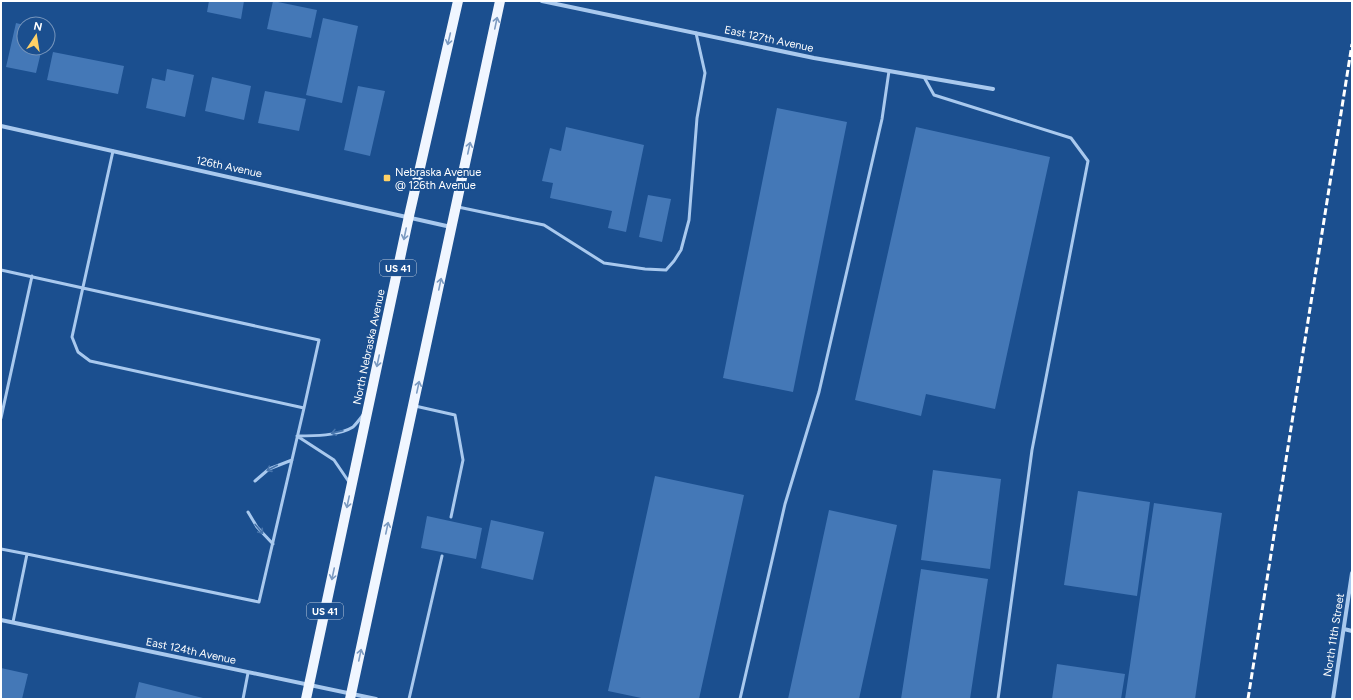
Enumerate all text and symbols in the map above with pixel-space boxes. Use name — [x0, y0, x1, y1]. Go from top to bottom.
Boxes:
north arrow — [16, 16, 56, 56]
one-way arrow — [492, 17, 500, 30]
text: N — [32, 19, 43, 34]
street label: East 127th Avenue — [723, 23, 815, 55]
one-way arrow — [444, 32, 452, 45]
one-way arrow — [466, 141, 474, 154]
street label: 126th Avenue — [195, 154, 263, 180]
place label: Nebraska Avenue @ 126th Avenue — [395, 166, 481, 192]
marker: Nebraska Avenue @ 126th Avenue — [382, 173, 392, 183]
one-way arrow — [401, 227, 409, 240]
road number: US 41 — [380, 260, 416, 276]
one-way arrow — [436, 278, 444, 291]
street label: North Nebraska Avenue — [350, 288, 388, 406]
one-way arrow — [373, 354, 381, 367]
one-way arrow — [414, 381, 422, 394]
one-way arrow — [331, 428, 344, 436]
one-way arrow — [266, 465, 278, 473]
one-way arrow — [343, 495, 351, 508]
one-way arrow — [384, 522, 392, 535]
one-way arrow — [255, 523, 264, 534]
one-way arrow — [328, 567, 336, 580]
street label: North 11th Street — [1321, 592, 1347, 678]
road number: US 41 — [307, 603, 343, 619]
street label: East 124th Avenue — [145, 635, 237, 667]
one-way arrow — [356, 649, 364, 662]

